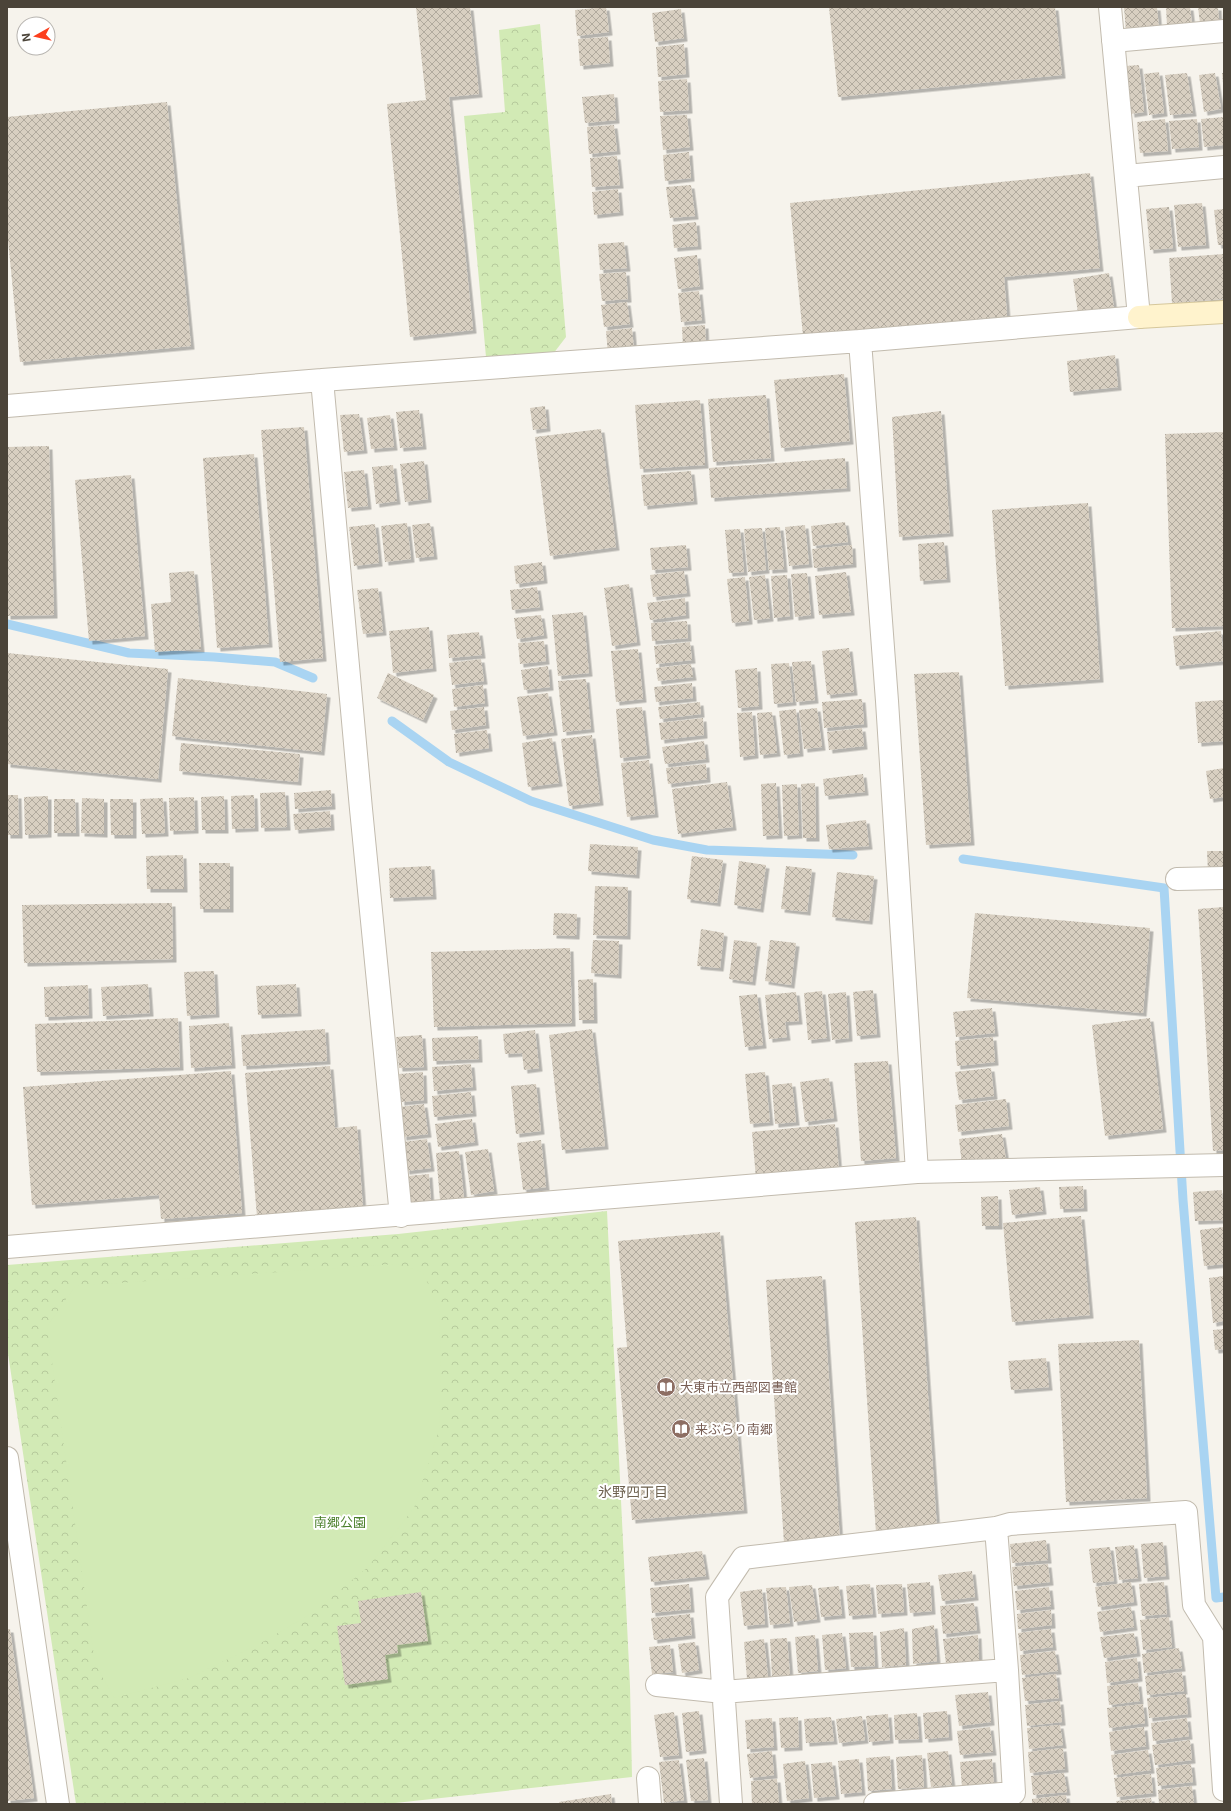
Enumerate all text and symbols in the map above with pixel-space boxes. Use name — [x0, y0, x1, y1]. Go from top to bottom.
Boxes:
north arrow — [16, 16, 56, 56]
text: N — [19, 32, 34, 43]
library icon: 大東市立西部図書館 — [655, 1376, 677, 1398]
place label: 大東市立西部図書館 — [680, 1379, 797, 1395]
library icon: 来ぶらり南郷 — [670, 1418, 692, 1440]
place label: 来ぶらり南郷 — [695, 1421, 773, 1437]
district label: 氷野四丁目 — [598, 1483, 668, 1500]
park label: 南郷公園 — [314, 1514, 366, 1530]

